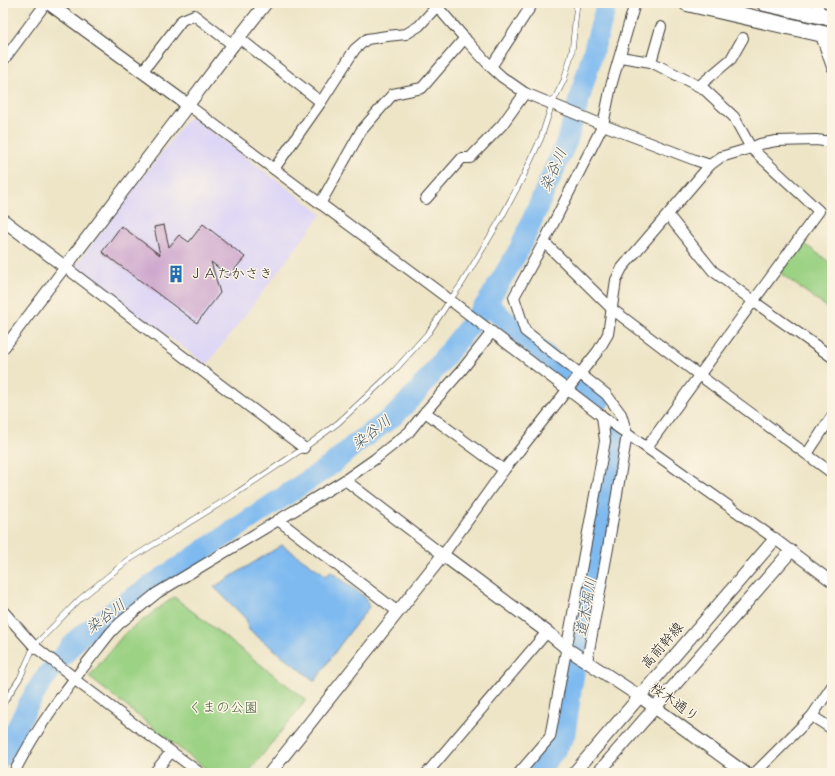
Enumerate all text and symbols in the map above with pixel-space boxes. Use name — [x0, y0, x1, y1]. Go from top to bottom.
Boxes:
water label: 染谷川 — [535, 145, 573, 195]
building icon: ＪＡたかさき — [166, 264, 186, 284]
place label: ＪＡたかさき — [189, 264, 273, 285]
water label: 染谷川 — [347, 410, 397, 456]
water label: 道木堀川 — [571, 576, 603, 638]
water label: 染谷川 — [81, 595, 131, 639]
street label: 高前幹線 — [637, 618, 689, 674]
street label: 桜木通り — [645, 678, 703, 728]
park label: くまの公園 — [188, 698, 258, 719]

